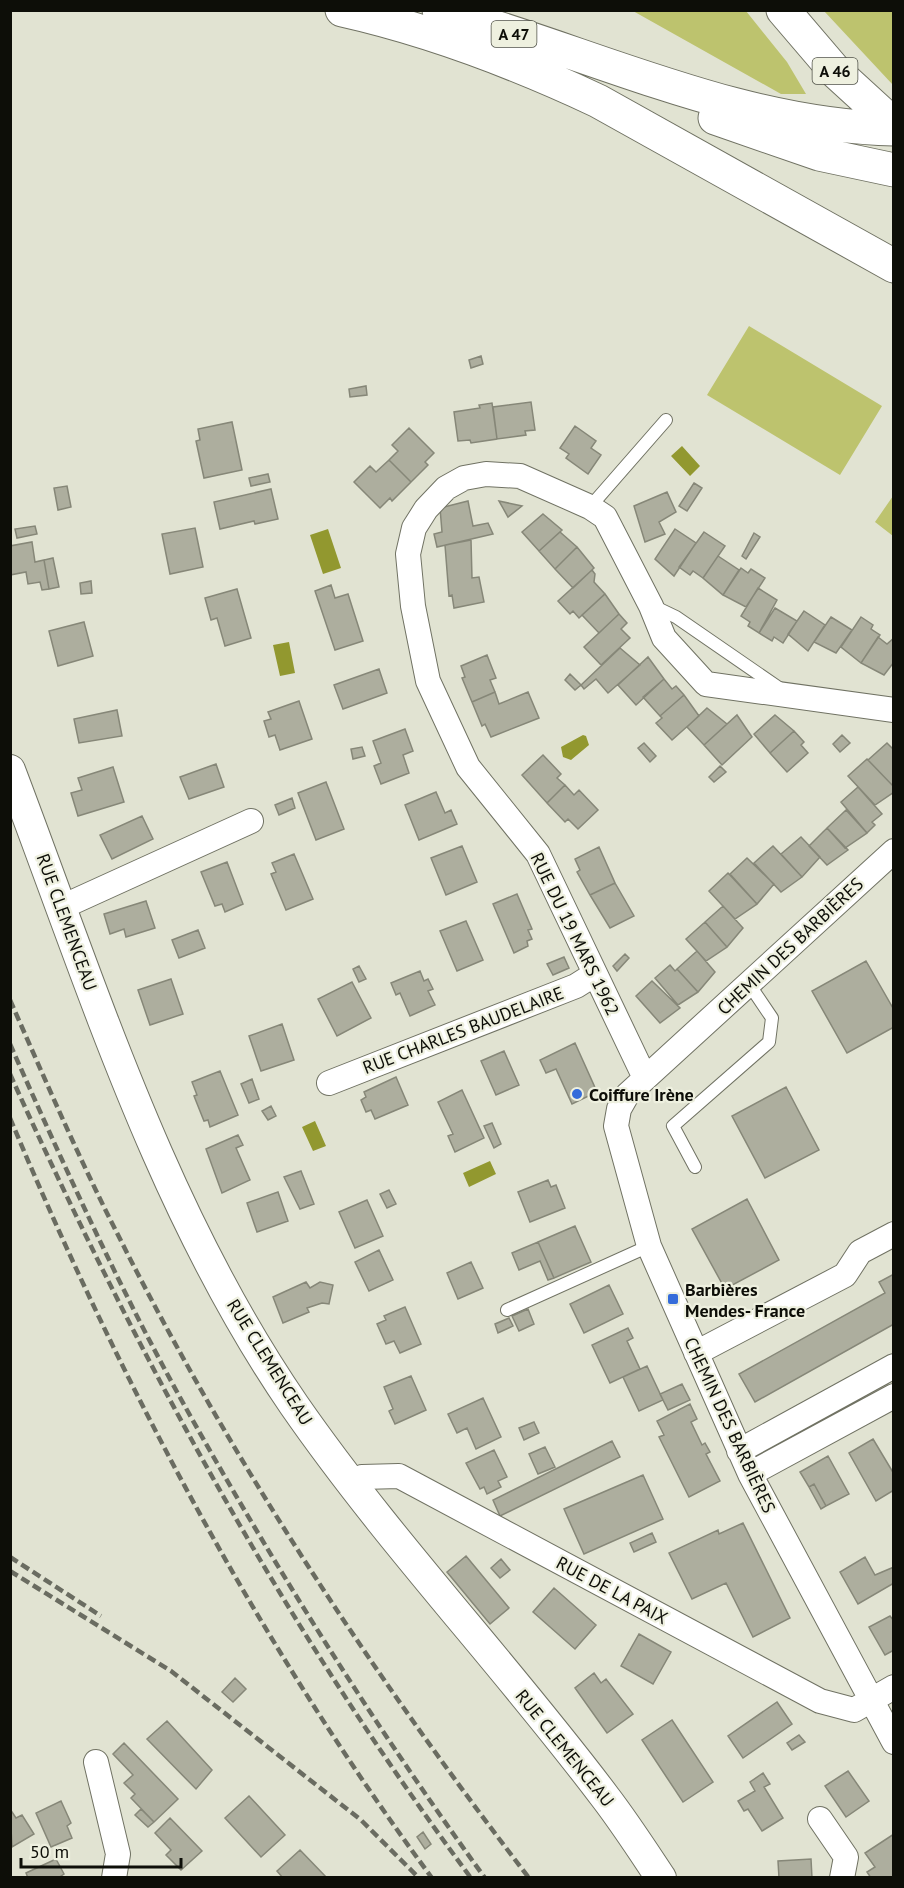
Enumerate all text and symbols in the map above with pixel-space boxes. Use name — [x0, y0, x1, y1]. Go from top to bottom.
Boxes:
road number: A 47 — [492, 21, 536, 47]
road number: A 46 — [812, 58, 858, 84]
street label: RUE DU 19 MARS 1962 — [525, 849, 625, 1019]
street label: RUE CLEMENCEAU — [32, 850, 102, 994]
street label: CHEMIN DES BARBIÈRES — [712, 872, 868, 1020]
street label: RUE CHARLES BAUDELAIRE — [359, 981, 567, 1079]
place label: Coiffure Irène — [589, 1083, 694, 1106]
marker: Coiffure Irène — [570, 1087, 584, 1101]
place label: Barbières Mendes- France — [685, 1278, 805, 1322]
marker: Barbières Mendes- France — [666, 1292, 680, 1306]
street label: RUE CLEMENCEAU — [222, 1295, 318, 1429]
street label: CHEMIN DES BARBIÈRES — [679, 1333, 781, 1517]
street label: RUE DE LA PAIX — [552, 1551, 672, 1629]
street label: RUE CLEMENCEAU — [511, 1685, 619, 1811]
scale bar — [21, 1831, 182, 1869]
text: 50 m — [30, 1840, 69, 1863]

